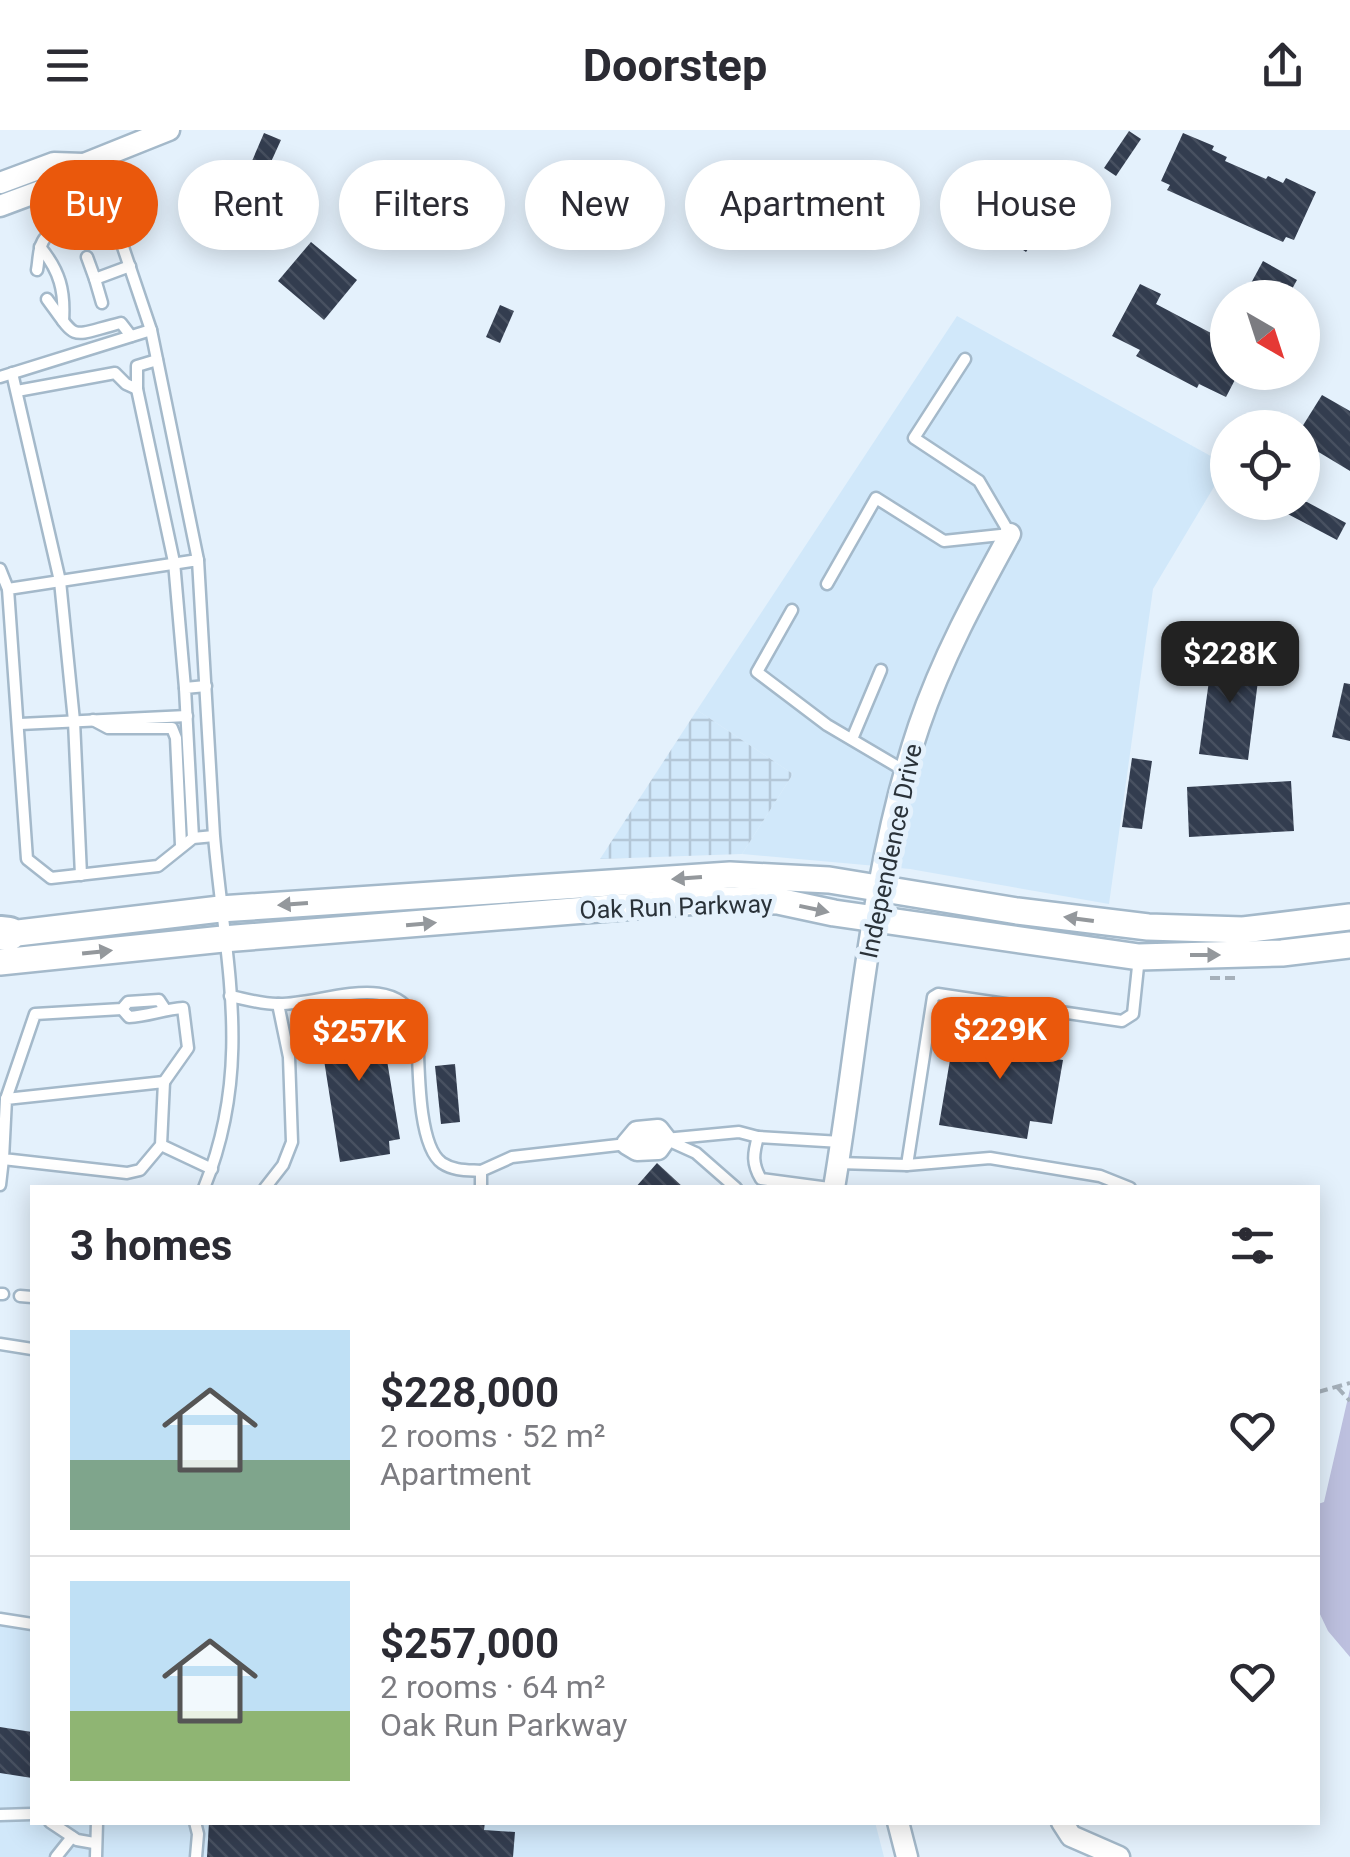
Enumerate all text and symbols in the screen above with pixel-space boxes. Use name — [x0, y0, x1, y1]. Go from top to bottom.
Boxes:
icon: menu — [40, 38, 95, 93]
icon: share — [1255, 38, 1310, 93]
text: Doorstep — [583, 39, 767, 92]
chip: Buy — [30, 160, 158, 250]
chip: Rent — [178, 160, 319, 250]
chip: Filters — [339, 160, 505, 250]
chip: New — [525, 160, 665, 250]
chip: Apartment — [685, 160, 920, 250]
chip: House — [940, 160, 1111, 250]
north arrow — [1210, 280, 1320, 390]
map controls — [1210, 280, 1320, 520]
button: locate — [1210, 410, 1320, 520]
pin: $228K — [1160, 621, 1300, 706]
text: $228K — [1183, 634, 1277, 672]
street label: Independence Drive — [854, 741, 928, 961]
one-way arrow — [671, 870, 703, 886]
street label: Oak Run Parkway — [579, 889, 773, 925]
one-way arrow — [277, 896, 308, 912]
one-way arrow — [799, 901, 830, 917]
one-way arrow — [1062, 911, 1094, 927]
one-way arrow — [405, 915, 437, 931]
one-way arrow — [82, 944, 113, 960]
one-way arrow — [1190, 947, 1222, 963]
pin: $229K — [930, 997, 1070, 1082]
pin: $257K — [289, 999, 429, 1084]
text: $229K — [953, 1010, 1047, 1048]
text: $257K — [312, 1012, 406, 1050]
icon: filters — [1225, 1218, 1280, 1273]
text: 3 homes — [70, 1221, 232, 1270]
text: $228,000 — [380, 1368, 559, 1417]
icon: home — [150, 1370, 270, 1490]
icon: heart — [1225, 1403, 1280, 1458]
text: 2 rooms · 52 m² — [380, 1417, 605, 1455]
text: Apartment — [380, 1455, 532, 1493]
text: $257,000 — [380, 1619, 559, 1668]
icon: home — [150, 1621, 270, 1741]
icon: heart — [1225, 1654, 1280, 1709]
text: 2 rooms · 64 m² — [380, 1668, 605, 1706]
text: Oak Run Parkway — [380, 1706, 627, 1744]

